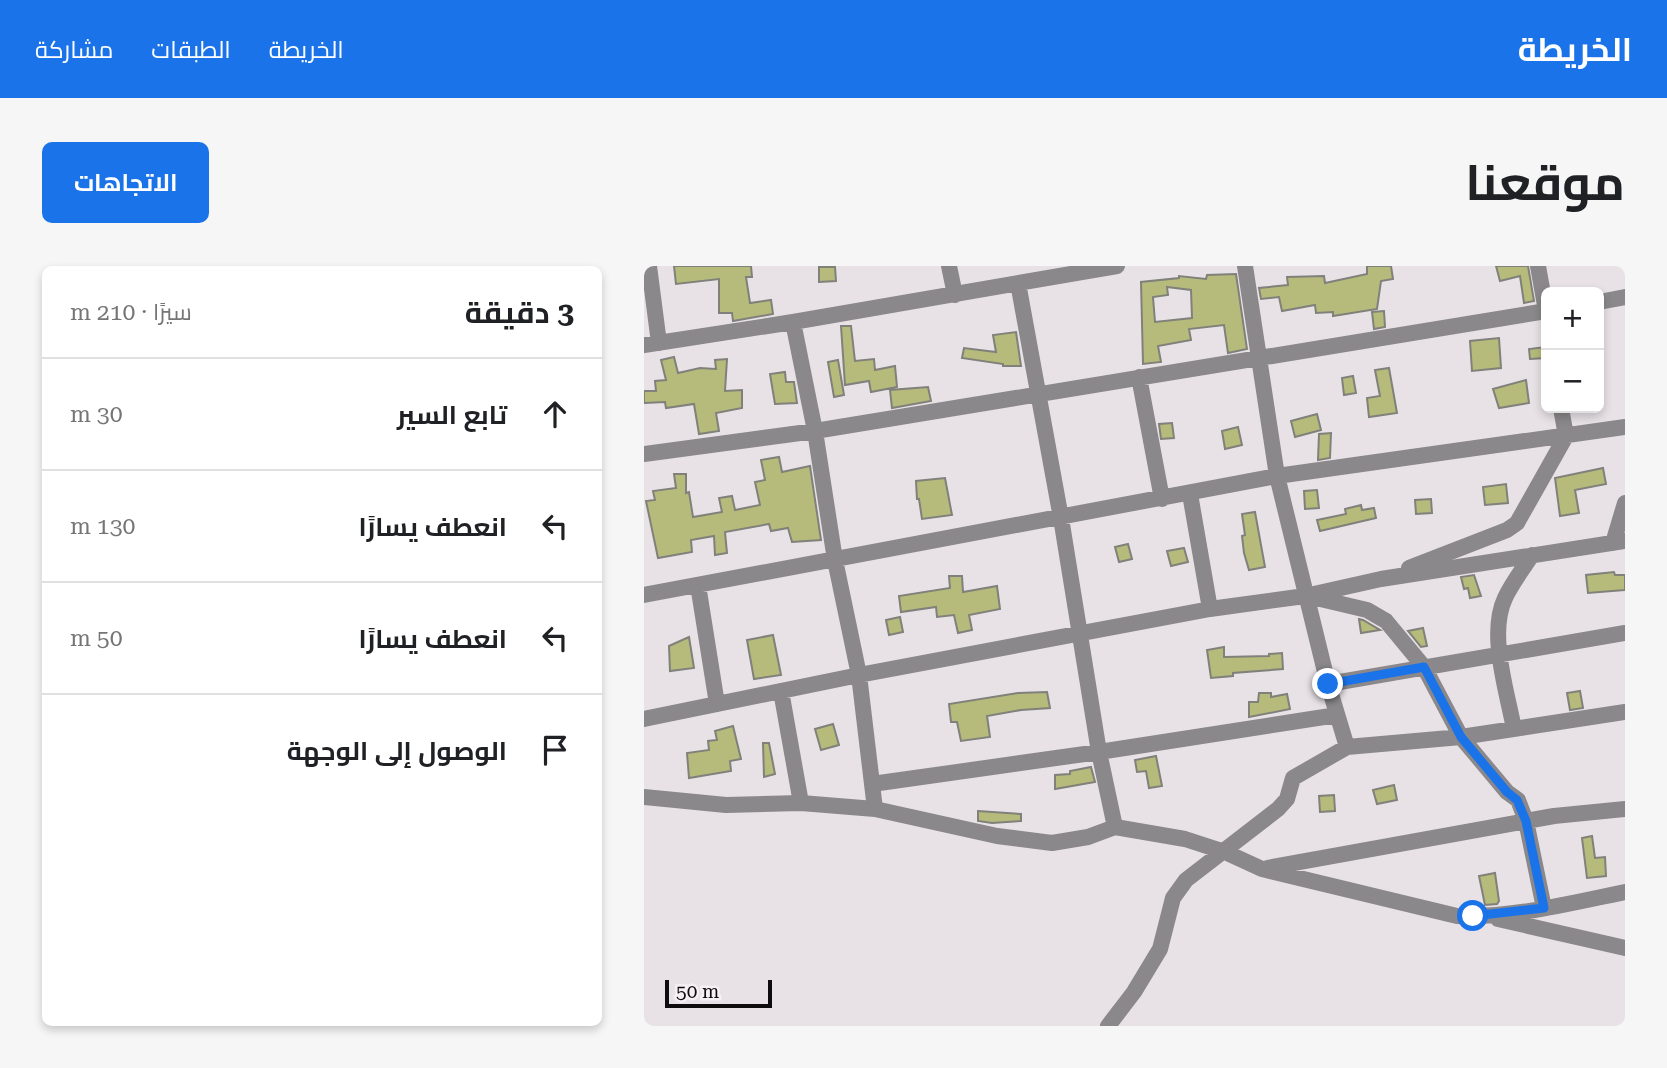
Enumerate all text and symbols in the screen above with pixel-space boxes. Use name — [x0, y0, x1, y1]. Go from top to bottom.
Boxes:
text: الخريطة — [1518, 30, 1632, 69]
text: مشاركة — [35, 36, 113, 64]
text: الطبقات — [151, 36, 231, 64]
text: الخريطة — [269, 36, 344, 64]
button: الاتجاهات — [42, 142, 209, 223]
text: موقعنا — [1465, 155, 1625, 212]
map controls — [1541, 287, 1604, 413]
button: + — [1541, 287, 1604, 350]
text: 3 دقيقة — [465, 295, 574, 330]
text: سيرًا · 210 m — [70, 299, 192, 326]
button: − — [1541, 350, 1604, 413]
icon: ahead — [536, 395, 574, 433]
text: تابع السير — [397, 400, 507, 430]
text: 30 m — [70, 401, 123, 428]
icon: left — [536, 507, 574, 545]
text: انعطف يسارًا — [359, 512, 507, 542]
text: 130 m — [70, 513, 135, 540]
icon: left — [536, 619, 574, 657]
text: انعطف يسارًا — [359, 624, 507, 654]
text: 50 m — [70, 625, 123, 652]
route end — [1312, 668, 1343, 699]
icon: arrive — [536, 731, 574, 769]
text: الوصول إلى الوجهة — [287, 736, 507, 766]
route start — [1457, 900, 1488, 931]
scale bar — [665, 977, 772, 1009]
text: 50 m — [676, 980, 719, 1003]

